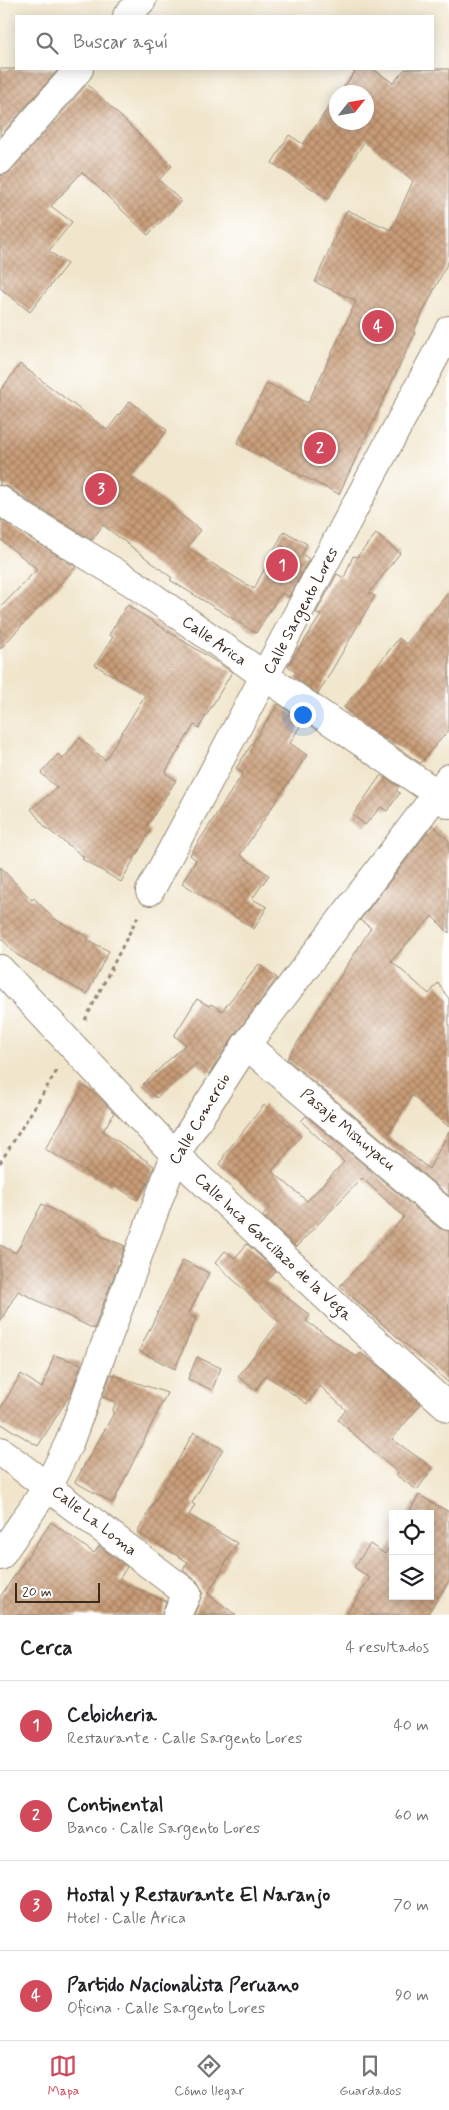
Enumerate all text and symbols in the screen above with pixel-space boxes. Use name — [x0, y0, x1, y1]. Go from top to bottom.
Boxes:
search box — [15, 15, 434, 70]
icon: search — [33, 29, 61, 57]
text: Buscar aquí — [73, 30, 168, 55]
north arrow — [329, 85, 374, 130]
pin: 4 — [362, 307, 394, 345]
pin: 2 — [304, 429, 336, 467]
pin: 3 — [85, 470, 117, 508]
street label: Calle Sargento Lores — [259, 544, 344, 679]
pin: 1 — [266, 546, 298, 584]
street label: Calle Arica — [178, 611, 251, 671]
your location — [290, 702, 316, 728]
street label: Calle Comercio — [164, 1069, 236, 1169]
street label: Pasaje Mishuyacu — [296, 1084, 400, 1176]
street label: Calle Inca Garcilazo de la Vega — [189, 1168, 357, 1327]
street label: Calle La Loma — [47, 1481, 141, 1561]
map controls — [389, 1510, 434, 1600]
button: locate — [389, 1510, 434, 1555]
button: layers — [389, 1555, 434, 1600]
scale bar — [15, 1580, 100, 1603]
text: 20 m — [22, 1583, 52, 1601]
text: Cerca — [20, 1634, 73, 1662]
text: 4 resultados — [345, 1637, 429, 1658]
text: Cebicheria — [67, 1703, 157, 1728]
text: 1 — [32, 1715, 40, 1736]
text: 40 m — [393, 1715, 429, 1736]
text: Restaurante · Calle Sargento Lores — [67, 1728, 302, 1749]
text: Continental — [67, 1793, 163, 1818]
text: 2 — [32, 1805, 40, 1826]
text: 60 m — [395, 1805, 429, 1826]
text: Banco · Calle Sargento Lores — [67, 1818, 260, 1839]
text: Hostal y Restaurante El Naranjo — [67, 1883, 330, 1908]
text: 3 — [32, 1895, 40, 1916]
text: 70 m — [393, 1895, 429, 1916]
text: Hotel · Calle Arica — [67, 1908, 186, 1929]
text: Partido Nacionalista Peruano — [67, 1973, 299, 1998]
text: 4 — [31, 1985, 41, 2006]
text: 90 m — [395, 1985, 429, 2006]
text: Oficina · Calle Sargento Lores — [67, 1998, 265, 2019]
tab: Mapa — [47, 2052, 79, 2100]
tab: Cómo llegar — [174, 2052, 244, 2100]
tab: Guardados — [339, 2052, 402, 2100]

